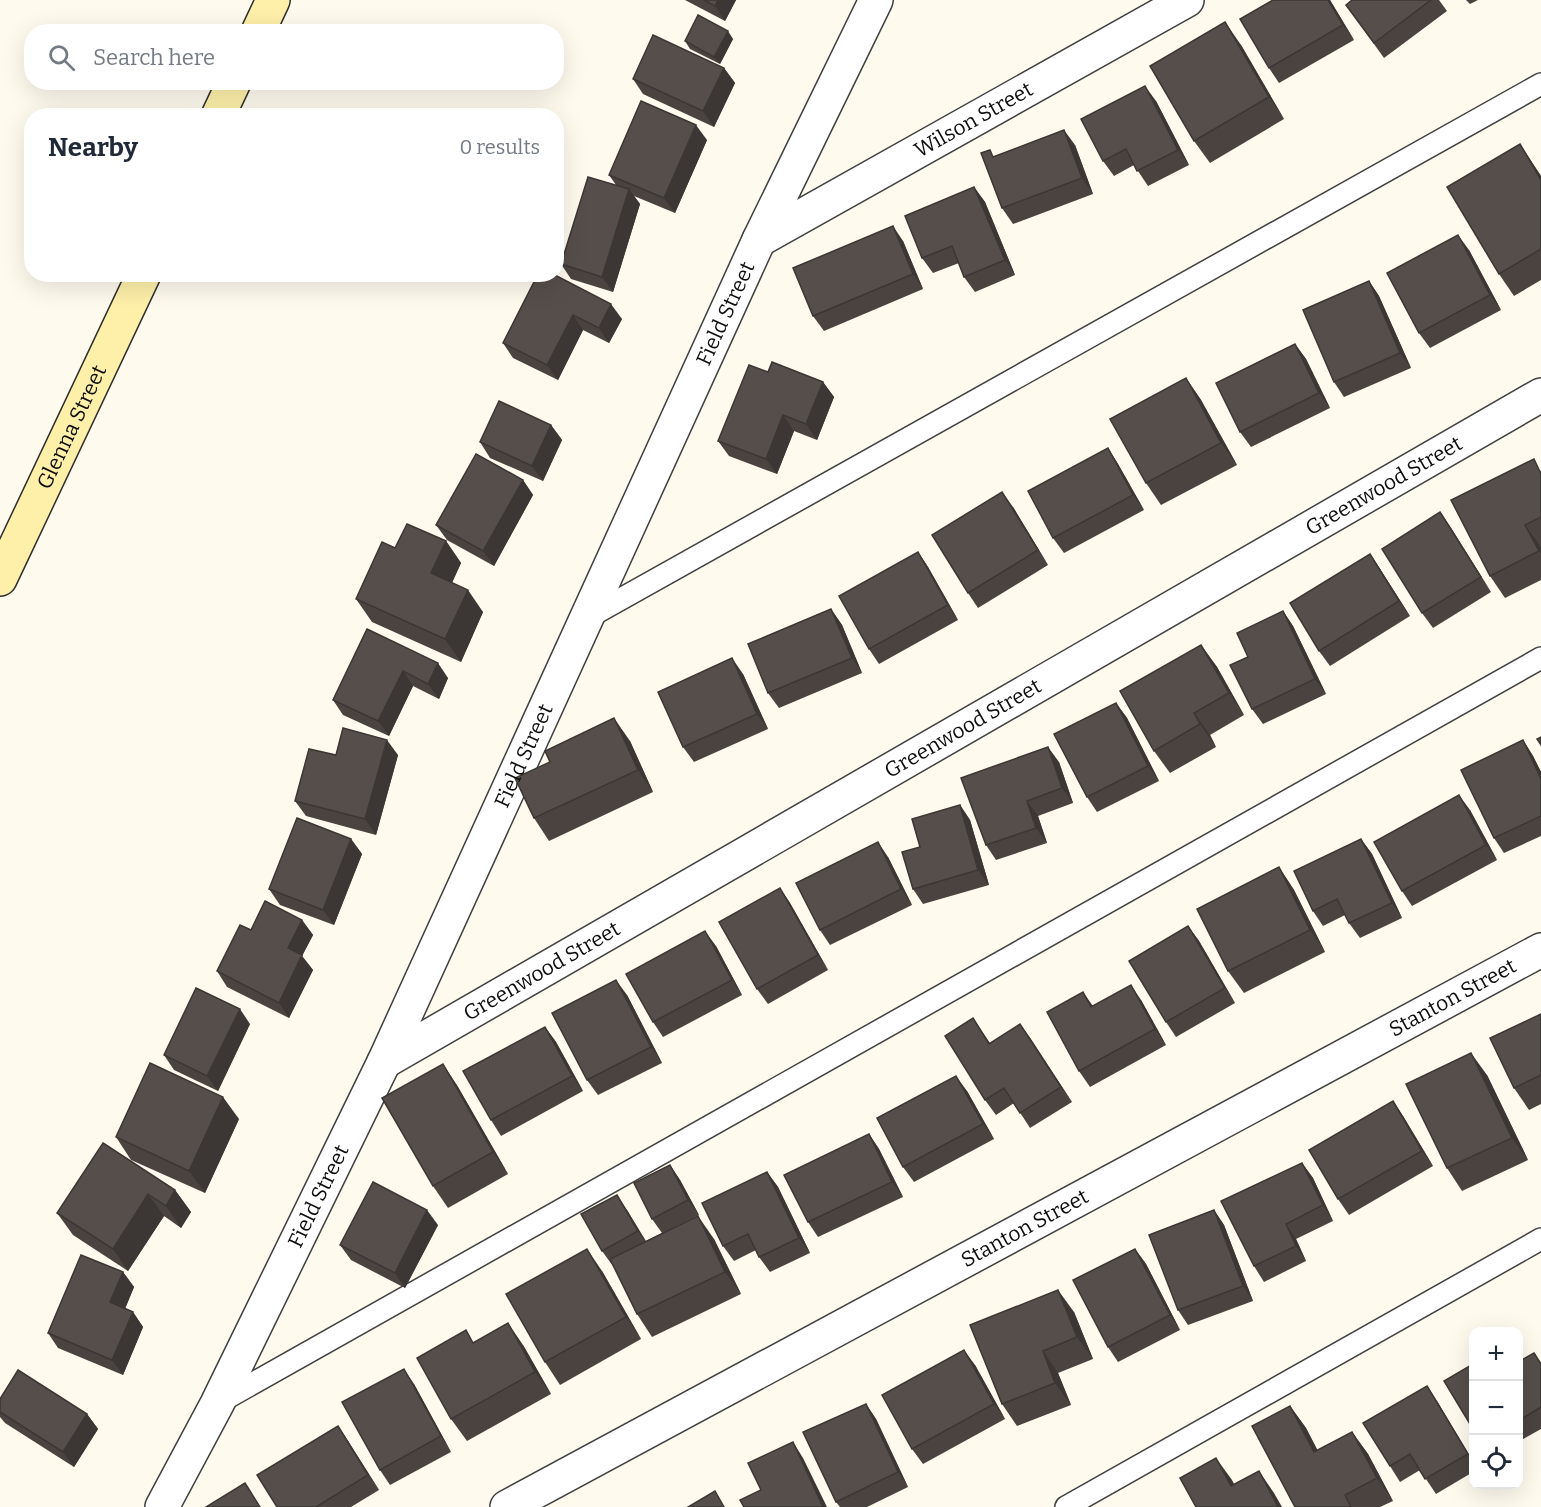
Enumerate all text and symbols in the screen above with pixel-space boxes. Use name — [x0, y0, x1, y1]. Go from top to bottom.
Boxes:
search box — [24, 24, 564, 90]
icon: search — [45, 41, 78, 74]
text: Search here — [93, 44, 215, 71]
street label: Wilson Street — [910, 76, 1038, 163]
text: Nearby — [48, 132, 138, 163]
text: 0 results — [460, 135, 540, 159]
street label: Field Street — [691, 257, 761, 370]
street label: Glenna Street — [31, 360, 112, 493]
street label: Greenwood Street — [1301, 430, 1467, 541]
street label: Greenwood Street — [880, 673, 1046, 784]
street label: Field Street — [489, 699, 559, 812]
street label: Greenwood Street — [459, 916, 625, 1026]
street label: Stanton Street — [1384, 953, 1521, 1042]
street label: Field Street — [282, 1140, 355, 1252]
street label: Stanton Street — [957, 1183, 1093, 1273]
map controls — [1469, 1327, 1523, 1489]
button: + — [1469, 1327, 1523, 1381]
button: − — [1469, 1381, 1523, 1435]
button: locate — [1469, 1435, 1523, 1489]

